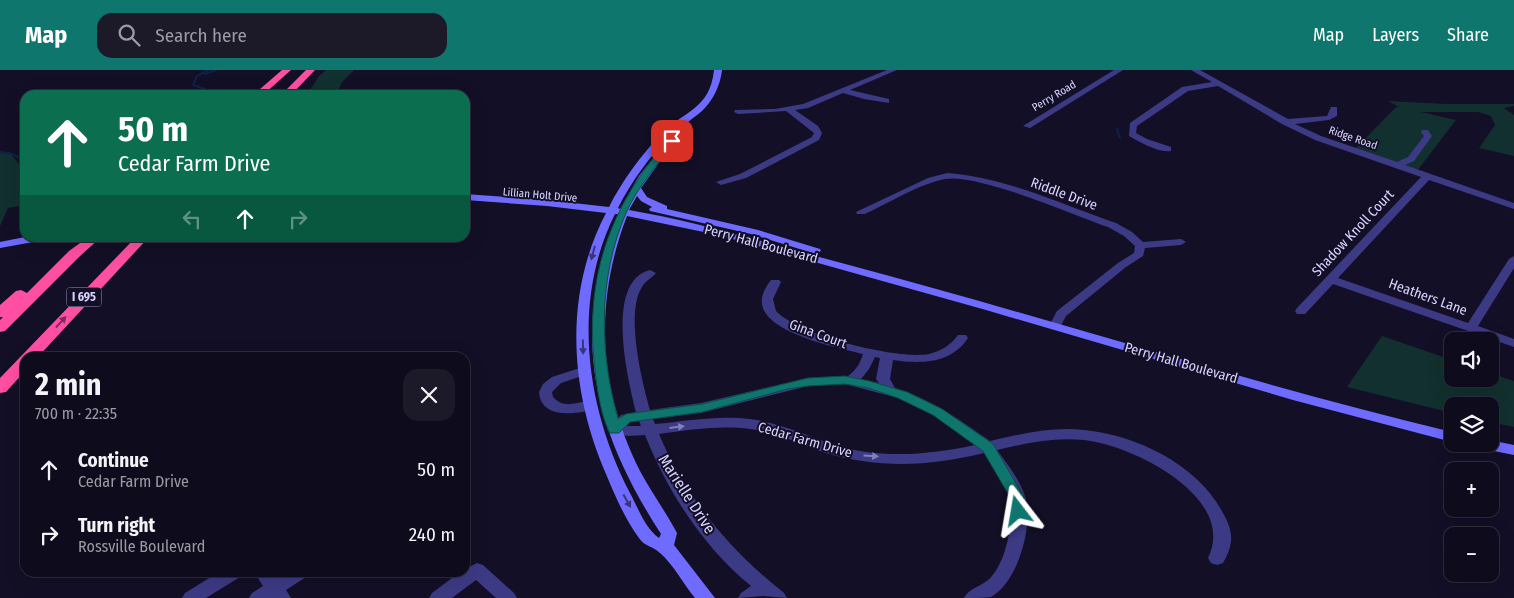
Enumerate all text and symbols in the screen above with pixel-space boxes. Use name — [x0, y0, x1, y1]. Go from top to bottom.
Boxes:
search box — [97, 13, 447, 58]
text: Map — [25, 21, 67, 49]
icon: search — [115, 21, 143, 49]
text: Search here — [155, 24, 247, 47]
text: Map — [1313, 24, 1344, 46]
text: Layers — [1372, 24, 1419, 46]
text: Share — [1447, 24, 1489, 46]
street label: Perry Road — [1030, 78, 1078, 114]
text: 50 m — [118, 108, 188, 150]
icon: ahead — [35, 110, 100, 175]
pin — [651, 120, 693, 162]
street label: Ridge Road — [1327, 124, 1379, 152]
icon: arrive — [658, 127, 686, 155]
text: Cedar Farm Drive — [118, 150, 270, 177]
street label: Riddle Drive — [1028, 174, 1100, 214]
street label: Lillian Holt Drive — [502, 185, 578, 205]
street label: Shadow Knoll Court — [1308, 186, 1398, 280]
icon: left — [178, 205, 206, 233]
icon: ahead — [231, 205, 259, 233]
icon: right — [284, 205, 312, 233]
street label: Perry Hall Boulevard — [702, 221, 820, 267]
one-way arrow — [589, 245, 597, 260]
street label: Heathers Lane — [1386, 275, 1470, 319]
road number: I 695 — [66, 288, 102, 306]
one-way arrow — [55, 316, 67, 328]
street label: Gina Court — [787, 316, 850, 352]
map controls — [1444, 332, 1499, 582]
button: sound — [1444, 332, 1499, 387]
one-way arrow — [579, 339, 587, 355]
street label: Perry Hall Boulevard — [1123, 339, 1239, 387]
text: 2 min — [35, 367, 102, 403]
button: close — [403, 369, 455, 421]
button: layers — [1444, 397, 1499, 452]
text: 700 m · 22:35 — [35, 404, 117, 423]
street label: Cedar Farm Drive — [756, 418, 854, 462]
one-way arrow — [669, 423, 685, 431]
text: Continue — [78, 449, 149, 472]
street label: Marielle Drive — [654, 451, 720, 537]
one-way arrow — [863, 452, 879, 460]
icon: ahead — [35, 456, 63, 484]
text: 50 m — [417, 458, 455, 481]
button: + — [1444, 462, 1499, 517]
text: Cedar Farm Drive — [78, 472, 189, 491]
position arrow — [991, 484, 1043, 536]
one-way arrow — [622, 495, 631, 508]
text: Turn right — [78, 514, 155, 537]
icon: right — [35, 521, 63, 549]
text: 240 m — [409, 523, 455, 546]
button: − — [1444, 527, 1499, 582]
text: Rossville Boulevard — [78, 537, 205, 556]

